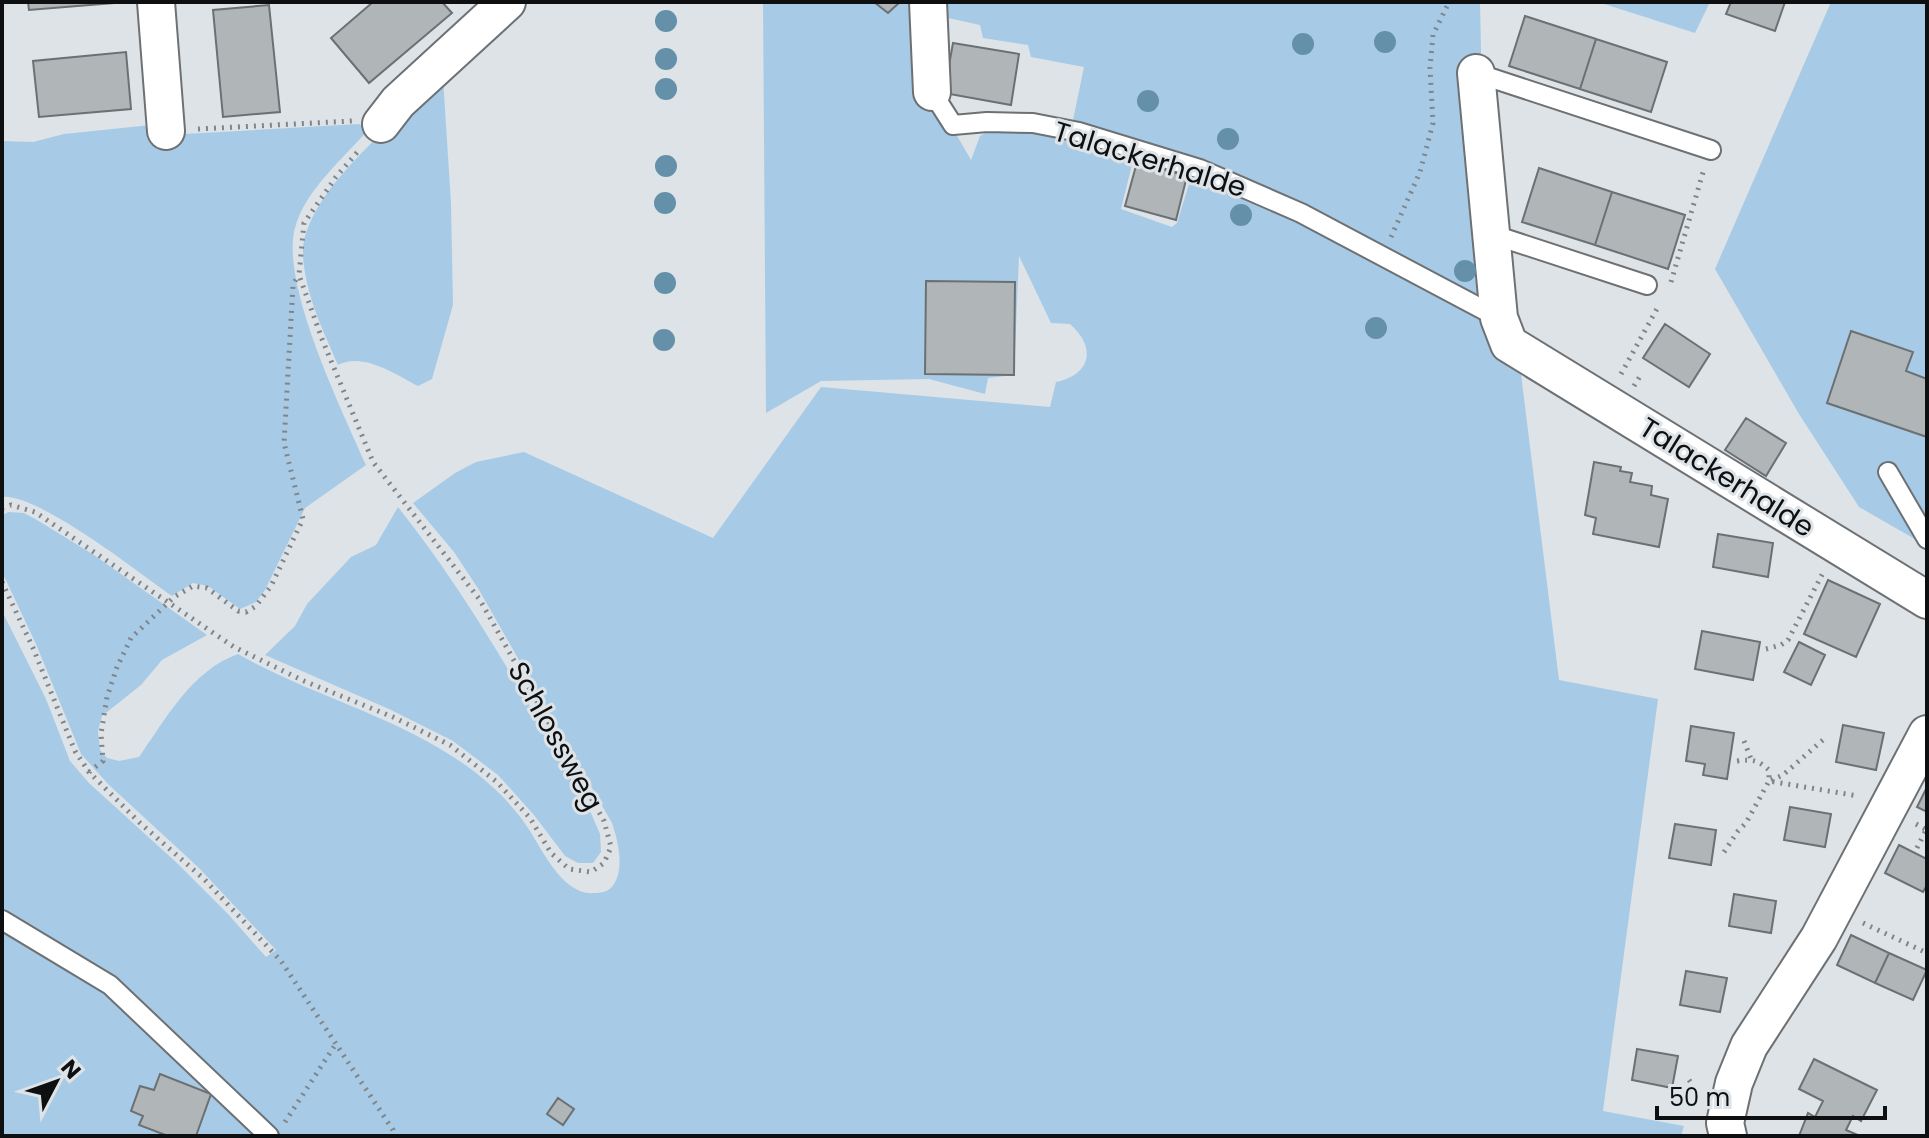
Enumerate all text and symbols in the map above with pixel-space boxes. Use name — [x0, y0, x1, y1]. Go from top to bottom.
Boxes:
street label: Talackerhalde — [1049, 112, 1251, 207]
street label: Talackerhalde — [1632, 408, 1822, 547]
street label: Schlossweg — [499, 655, 613, 818]
north arrow — [16, 1042, 96, 1122]
text: N — [54, 1053, 88, 1086]
scale bar — [1657, 1070, 1885, 1120]
text: 50 m — [1669, 1081, 1730, 1114]

